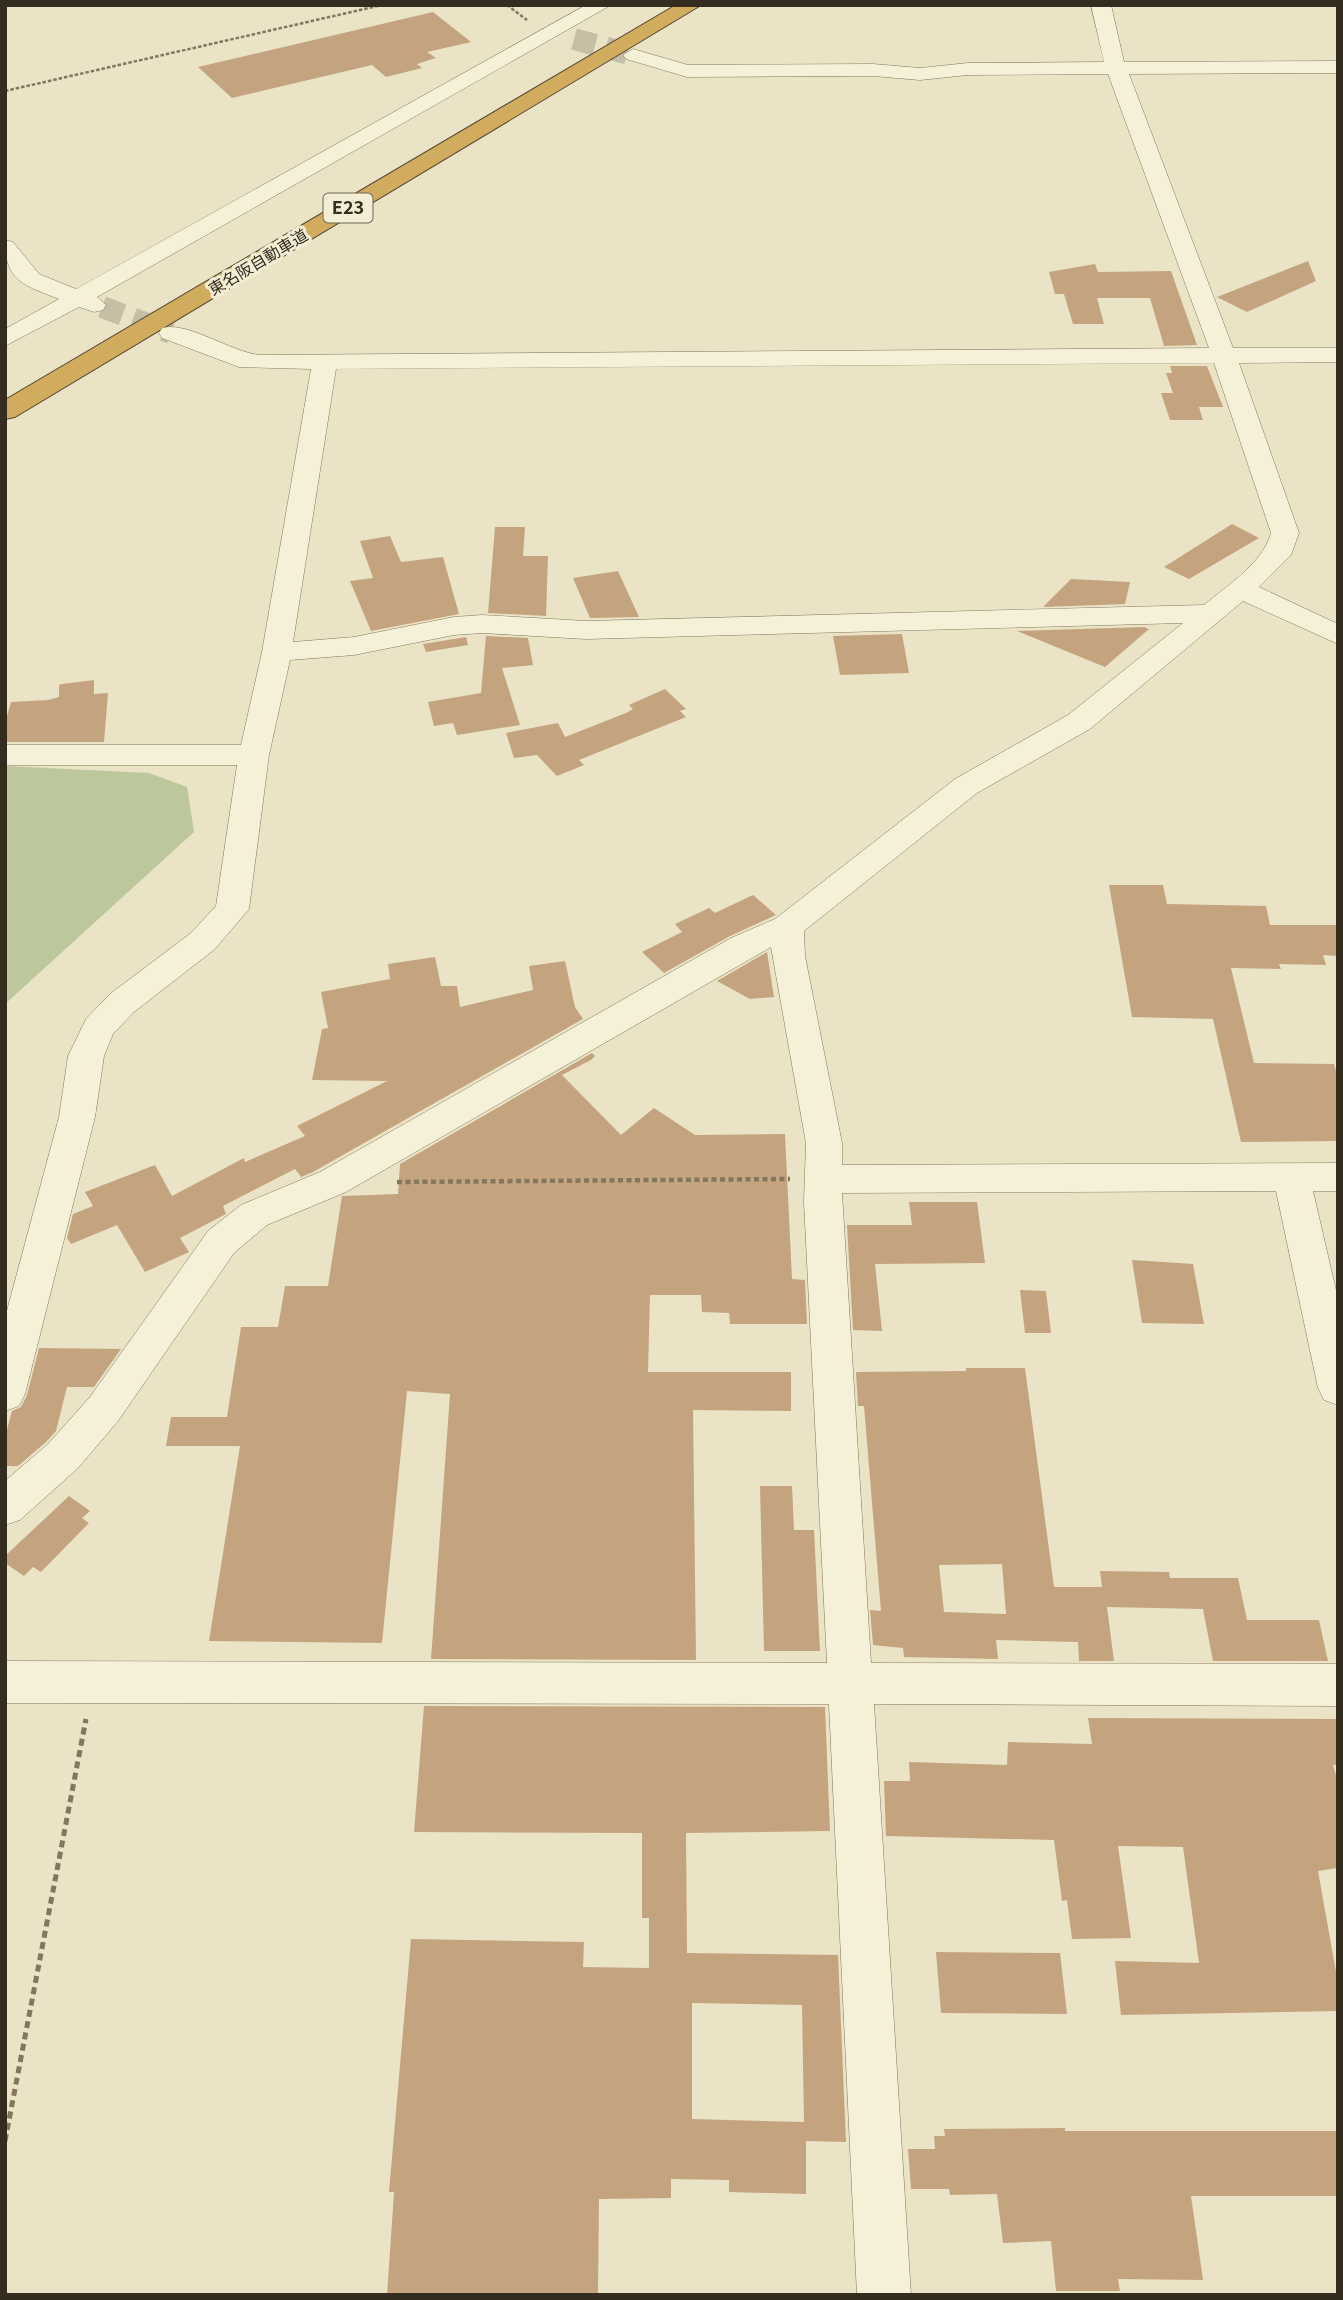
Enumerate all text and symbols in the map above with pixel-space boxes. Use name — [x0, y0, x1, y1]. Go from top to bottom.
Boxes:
road number: E23 — [324, 194, 372, 223]
street label: 東名阪自動車道 — [203, 222, 312, 300]

